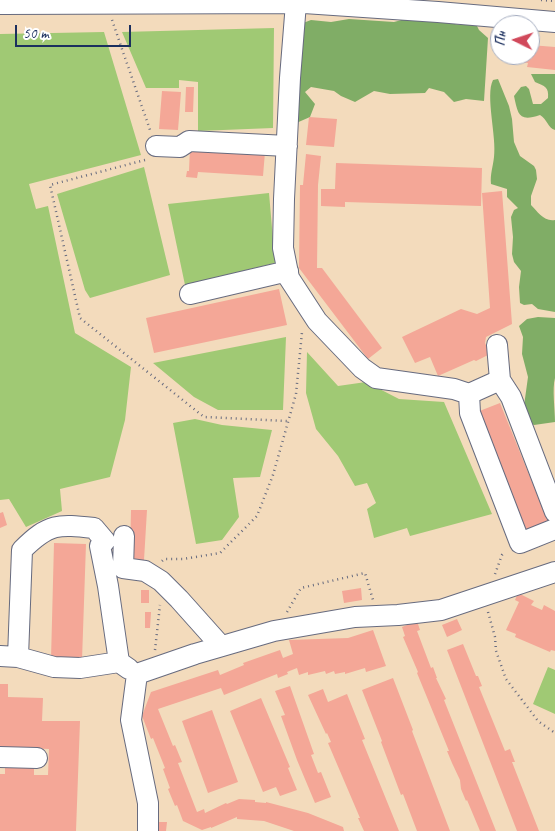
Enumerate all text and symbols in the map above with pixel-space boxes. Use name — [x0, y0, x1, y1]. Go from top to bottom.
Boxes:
scale bar — [18, 15, 134, 47]
north arrow — [490, 15, 540, 65]
text: 50 m — [23, 24, 49, 43]
text: Пн — [492, 31, 510, 47]

